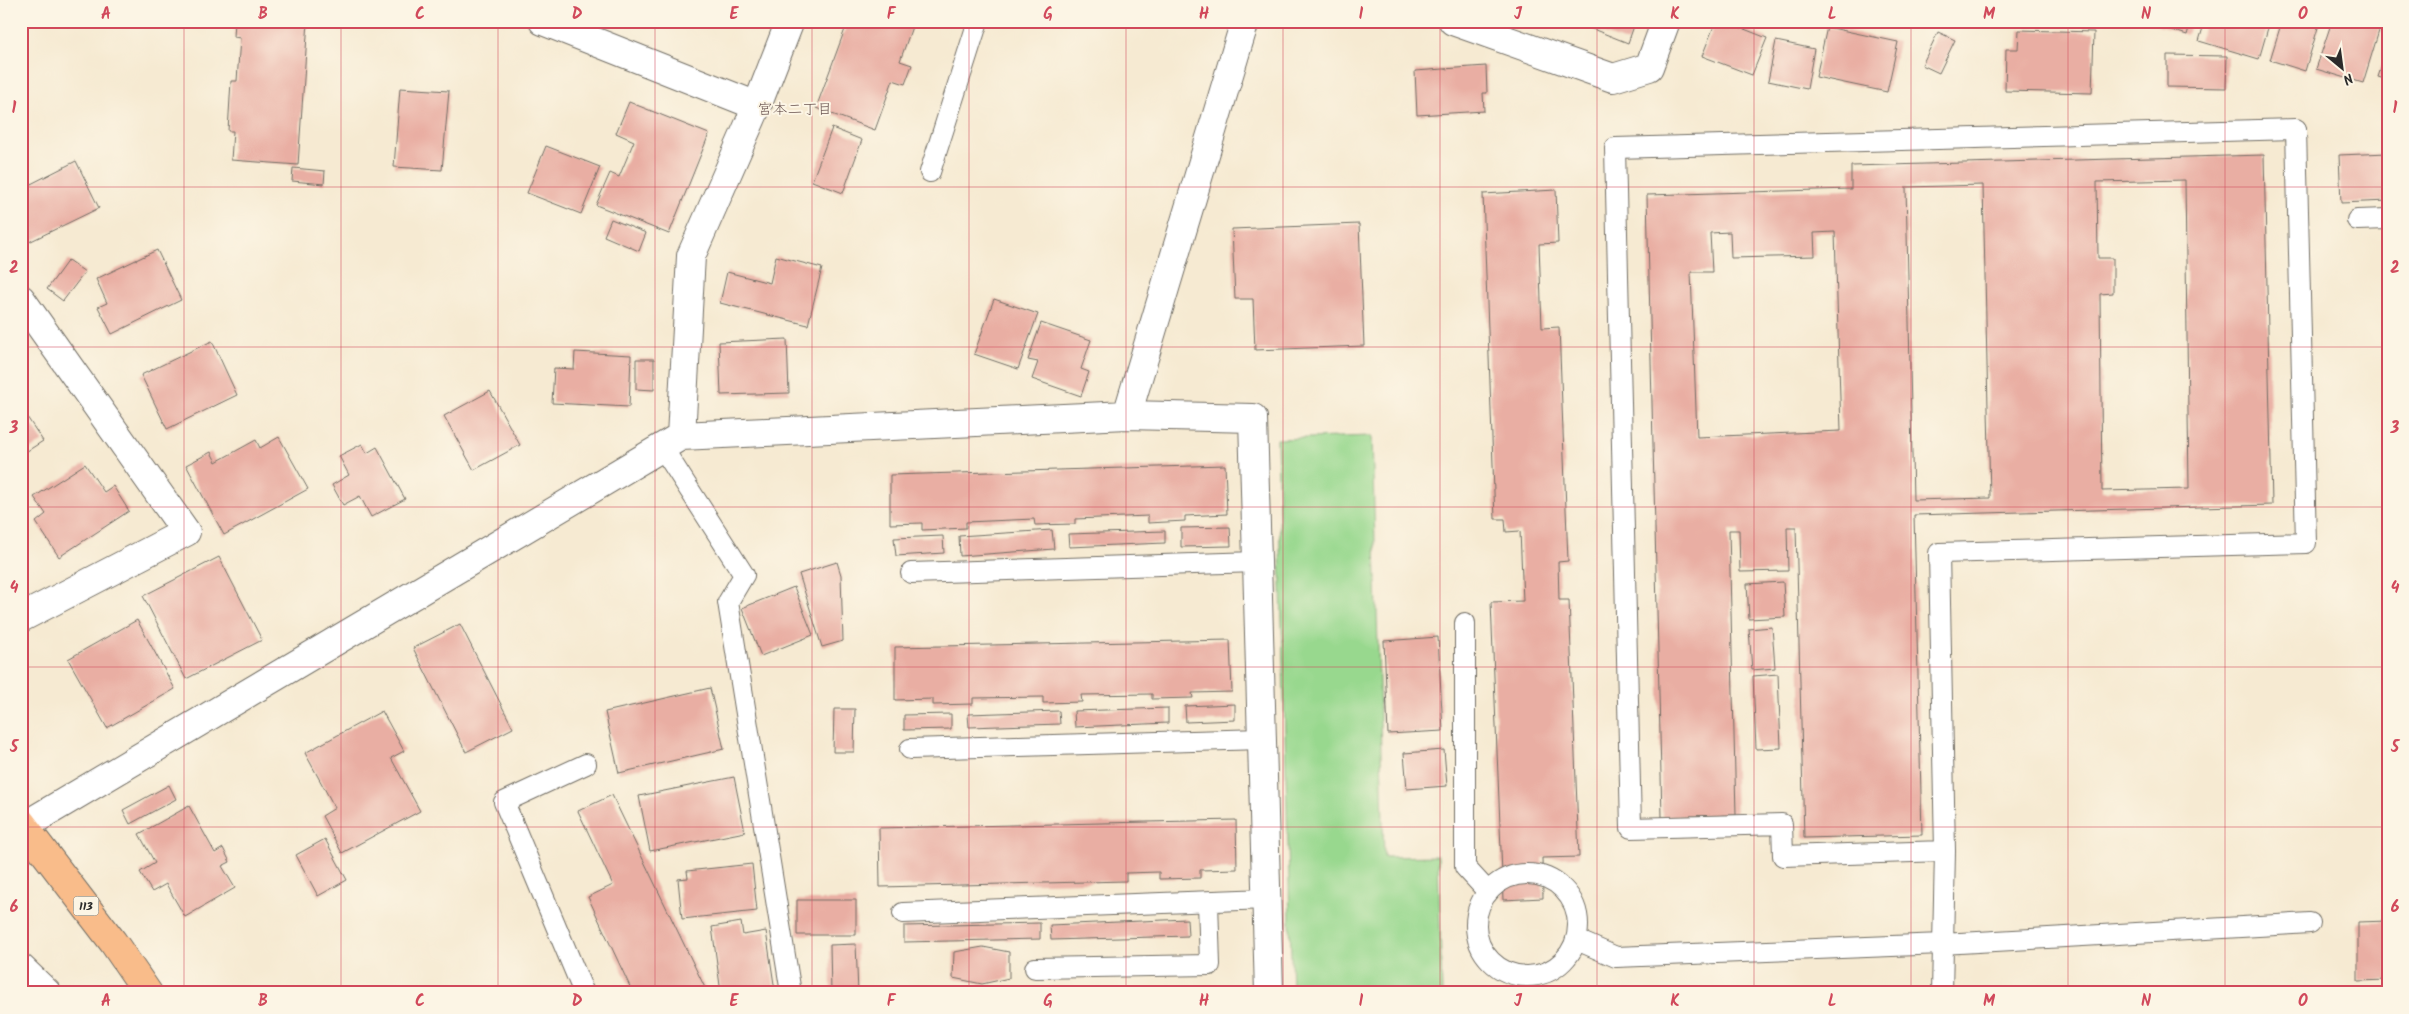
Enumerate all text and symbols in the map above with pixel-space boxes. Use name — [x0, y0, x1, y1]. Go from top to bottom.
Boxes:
text: A — [101, 2, 111, 27]
text: B — [258, 2, 268, 27]
text: C — [415, 2, 425, 27]
text: D — [572, 2, 583, 27]
text: E — [730, 2, 740, 27]
text: F — [887, 2, 897, 27]
text: G — [1043, 2, 1053, 27]
text: H — [1199, 2, 1209, 27]
text: I — [1359, 2, 1364, 27]
text: J — [1514, 2, 1523, 27]
text: K — [1670, 2, 1680, 27]
text: L — [1828, 2, 1836, 27]
text: M — [1983, 2, 1996, 27]
text: N — [2141, 2, 2151, 27]
text: O — [2298, 2, 2308, 27]
north arrow — [2316, 42, 2366, 92]
text: N — [2338, 67, 2357, 90]
text: 1 — [12, 96, 17, 121]
text: 1 — [2393, 96, 2398, 121]
district label: 宮本二丁目 — [757, 98, 833, 122]
text: 2 — [9, 256, 19, 281]
text: 2 — [2390, 256, 2400, 281]
text: 3 — [9, 416, 19, 441]
text: 3 — [2390, 416, 2400, 441]
text: 4 — [10, 576, 19, 601]
text: 4 — [2391, 576, 2400, 601]
text: 5 — [9, 735, 20, 760]
text: 5 — [2390, 735, 2401, 760]
text: 6 — [10, 895, 19, 920]
text: 6 — [2391, 895, 2400, 920]
road number: 113 — [74, 896, 98, 916]
text: A — [101, 989, 111, 1014]
text: B — [258, 989, 268, 1014]
text: C — [415, 989, 425, 1014]
text: D — [572, 989, 583, 1014]
text: E — [730, 989, 740, 1014]
text: F — [887, 989, 897, 1014]
text: G — [1043, 989, 1053, 1014]
text: H — [1199, 989, 1209, 1014]
text: I — [1359, 989, 1364, 1014]
text: J — [1514, 989, 1523, 1014]
text: K — [1670, 989, 1680, 1014]
text: L — [1828, 989, 1836, 1014]
text: M — [1983, 989, 1996, 1014]
text: N — [2141, 989, 2151, 1014]
text: O — [2298, 989, 2308, 1014]

